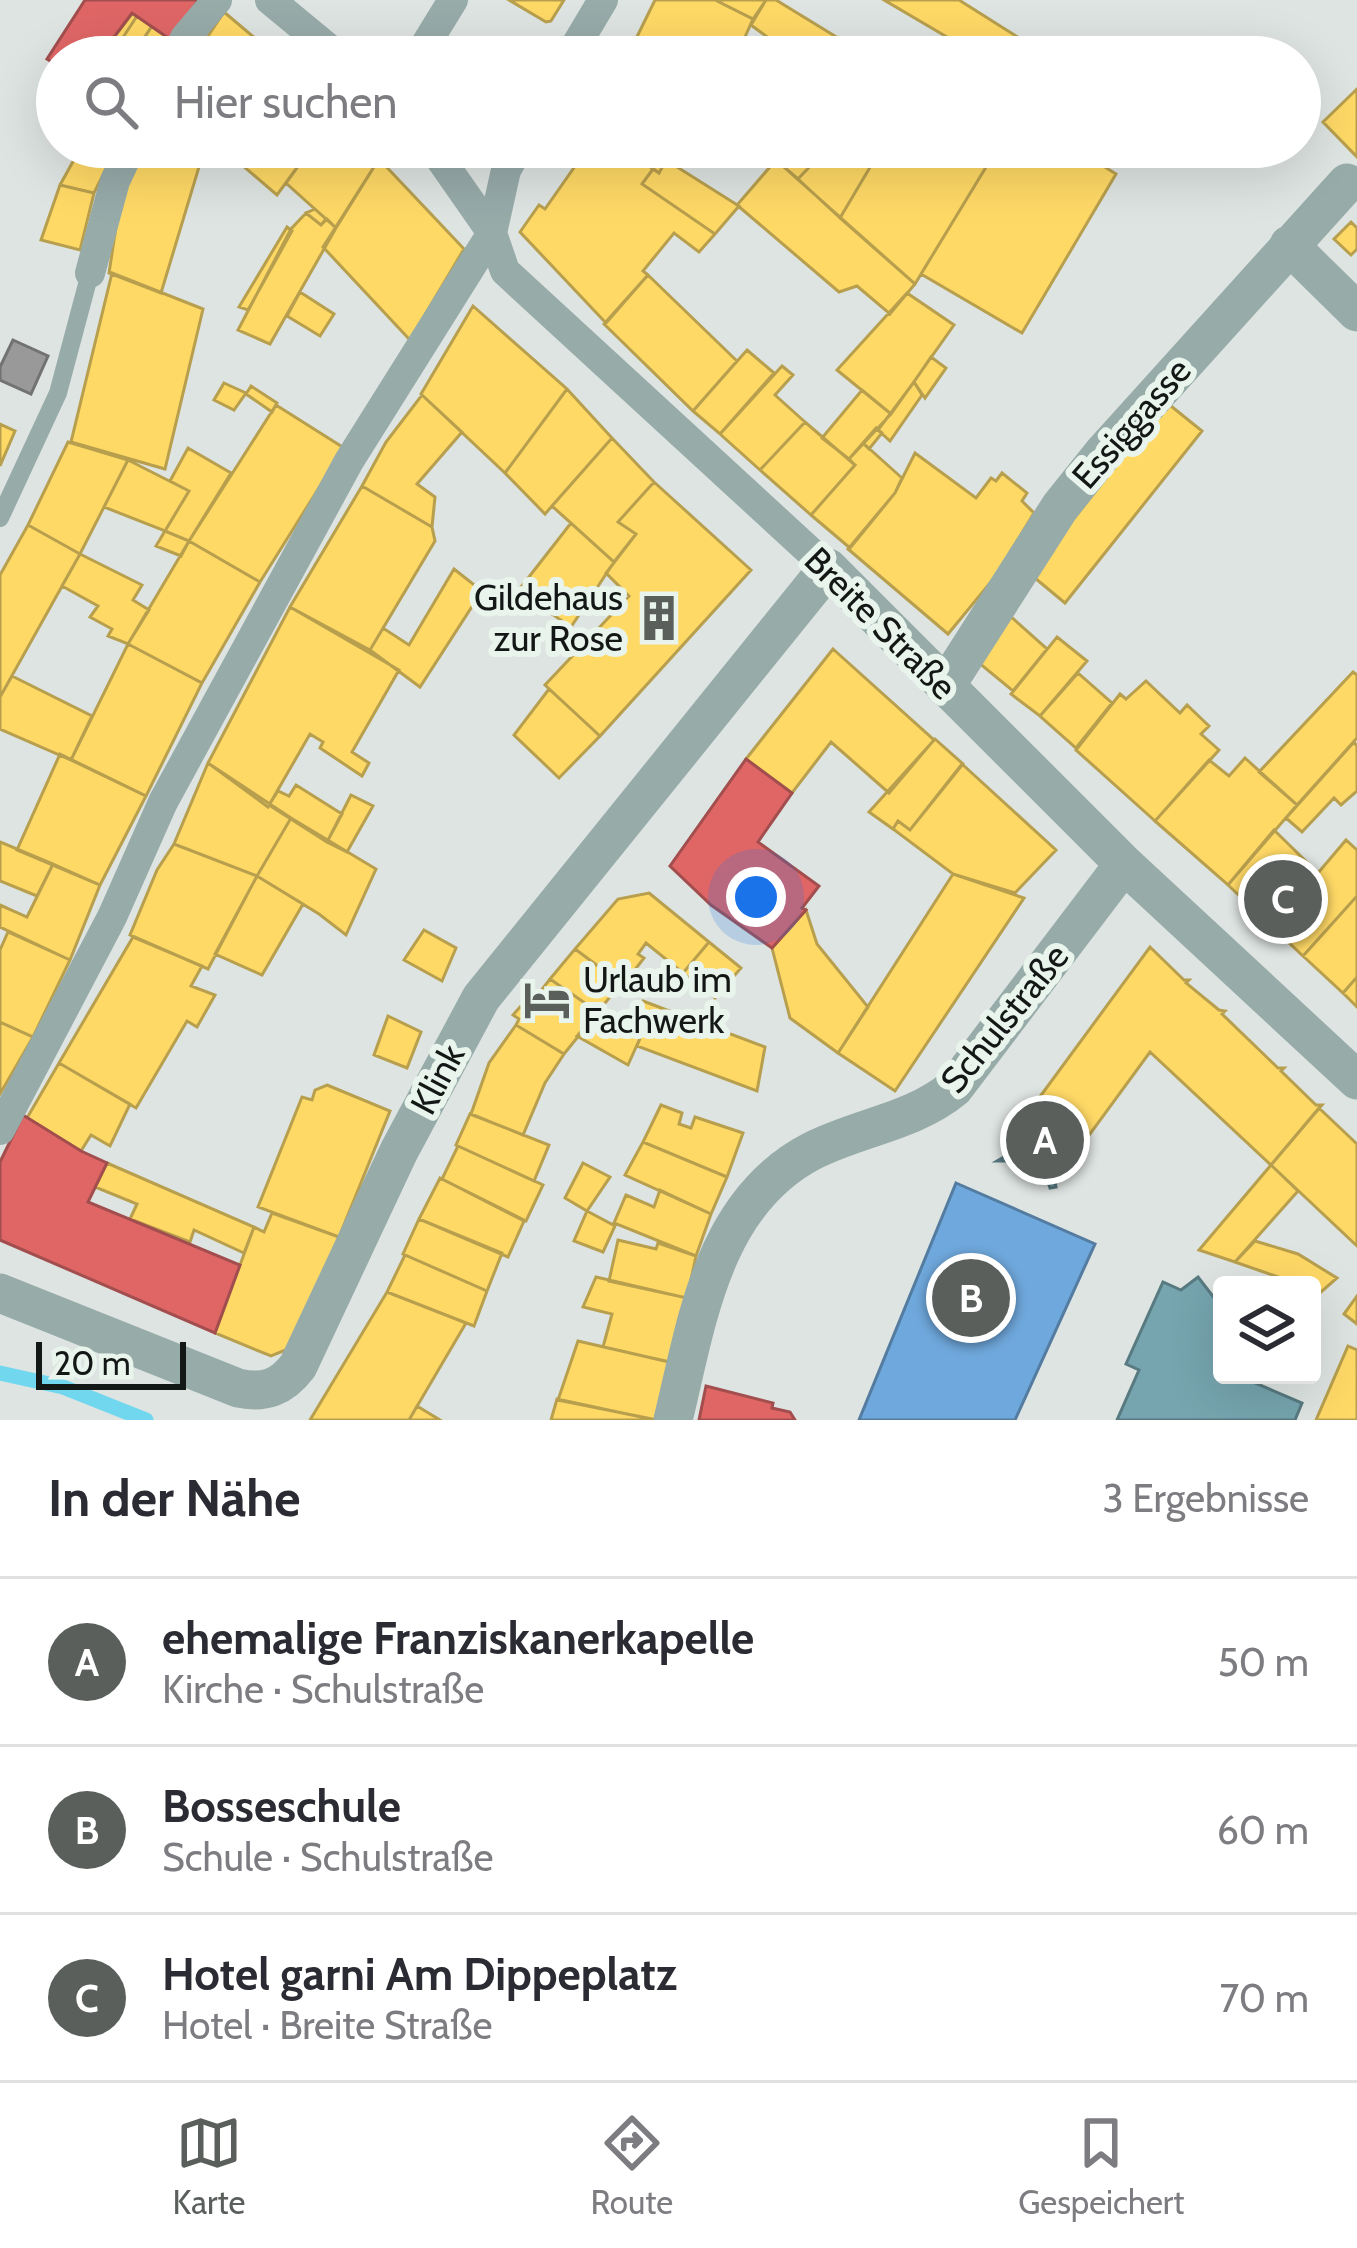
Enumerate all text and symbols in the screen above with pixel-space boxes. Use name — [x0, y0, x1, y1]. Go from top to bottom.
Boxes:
search box — [36, 36, 1321, 168]
icon: search — [78, 69, 144, 135]
text: Hier suchen — [174, 75, 398, 129]
street label: Essiggasse — [1062, 349, 1200, 497]
street label: Breite Straße — [796, 538, 966, 708]
place label: Gildehaus zur Rose — [474, 575, 623, 660]
building icon: Gildehaus zur Rose — [634, 593, 684, 643]
pin: C — [1244, 854, 1322, 944]
your location — [726, 867, 786, 927]
street label: Schulstraße — [931, 935, 1077, 1101]
place label: Urlaub im Fachwerk — [583, 957, 732, 1042]
hotel icon: Urlaub im Fachwerk — [522, 975, 572, 1025]
street label: Klink — [400, 1036, 474, 1121]
pin: A — [1006, 1095, 1084, 1185]
pin: B — [932, 1253, 1010, 1343]
map controls — [1213, 1276, 1321, 1384]
button: layers — [1213, 1276, 1321, 1384]
scale bar — [36, 1336, 186, 1389]
text: 20 m — [54, 1343, 131, 1383]
text: In der Nähe — [48, 1467, 301, 1529]
text: 3 Ergebnisse — [1102, 1474, 1309, 1522]
text: ehemalige Franziskanerkapelle — [162, 1611, 754, 1665]
text: A — [75, 1638, 99, 1686]
text: 50 m — [1218, 1638, 1309, 1686]
text: Kirche · Schulstraße — [162, 1665, 484, 1713]
text: Bosseschule — [162, 1779, 401, 1833]
text: B — [75, 1806, 99, 1854]
text: 60 m — [1217, 1806, 1309, 1854]
text: Schule · Schulstraße — [162, 1833, 493, 1881]
text: Hotel garni Am Dippeplatz — [162, 1947, 677, 2001]
text: C — [75, 1974, 99, 2022]
text: 70 m — [1220, 1974, 1309, 2022]
text: Hotel · Breite Straße — [162, 2001, 492, 2049]
tab: Karte — [173, 2110, 245, 2222]
tab: Route — [591, 2110, 673, 2222]
tab: Gespeichert — [1018, 2110, 1184, 2222]

